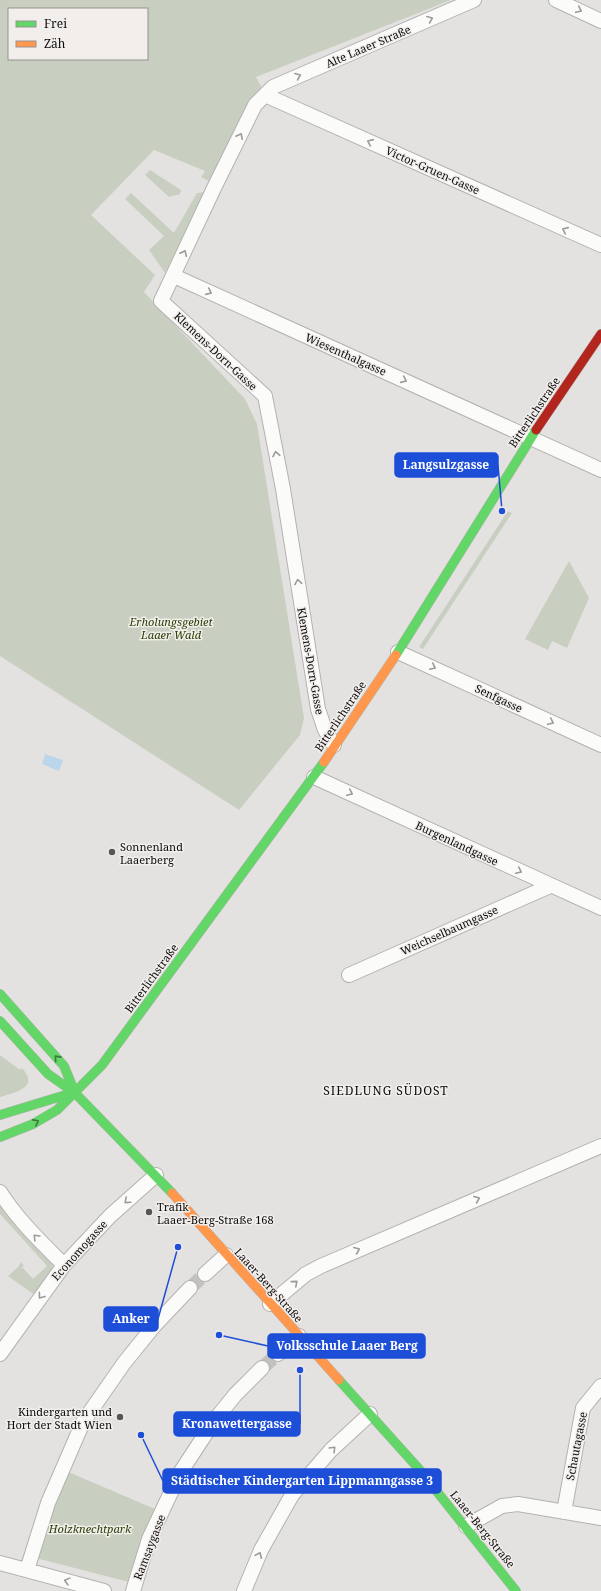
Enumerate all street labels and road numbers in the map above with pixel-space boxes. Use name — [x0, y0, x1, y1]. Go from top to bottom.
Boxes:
street label: Alte Laaer Straße — [323, 21, 413, 71]
street label: Victor-Gruen-Gasse — [384, 143, 482, 198]
street label: Klemens-Dorn-Gasse — [171, 308, 261, 394]
street label: Wiesenthalgasse — [303, 329, 389, 379]
street label: Bitterlichstraße — [505, 374, 563, 450]
street label: Klemens-Dorn-Gasse — [294, 606, 328, 716]
street label: Bitterlichstraße — [311, 678, 369, 754]
street label: Senfgasse — [473, 680, 525, 716]
street label: Burgenlandgasse — [413, 817, 501, 869]
street label: Weichselbaumgasse — [398, 902, 500, 958]
street label: Bitterlichstraße — [121, 940, 181, 1016]
street label: Economogasse — [48, 1216, 110, 1284]
street label: Laaer-Berg-Straße — [232, 1245, 307, 1326]
street label: Schautagasse — [562, 1410, 590, 1482]
street label: Laaer-Berg-Straße — [447, 1487, 519, 1571]
street label: Ramsaygasse — [130, 1512, 168, 1582]

